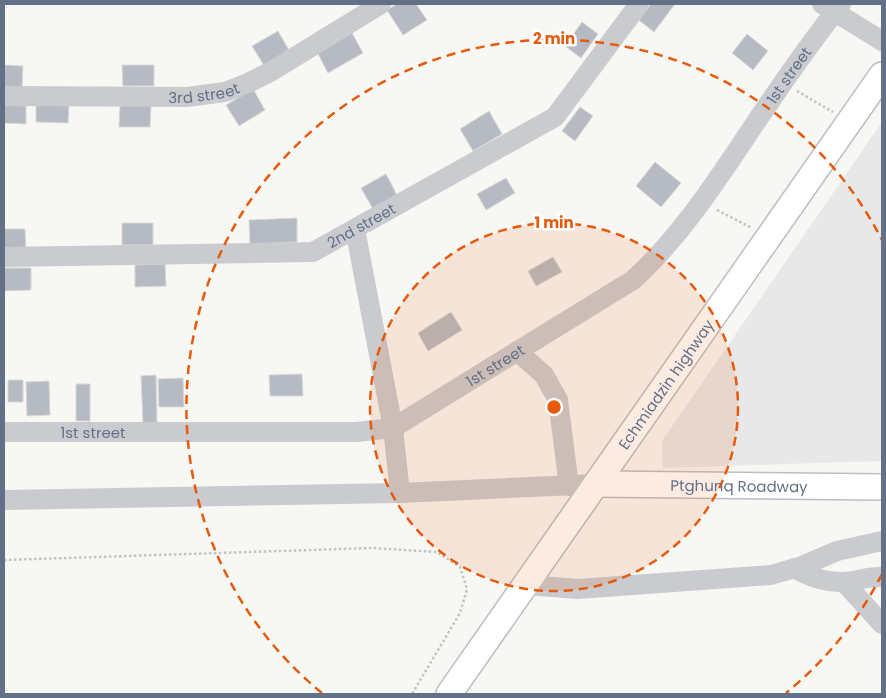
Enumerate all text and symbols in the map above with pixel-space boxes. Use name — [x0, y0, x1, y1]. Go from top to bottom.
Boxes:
text: 2 min — [533, 28, 575, 49]
street label: 1st street — [761, 42, 816, 108]
street label: 3rd street — [168, 77, 242, 108]
street label: 2nd street — [323, 198, 399, 253]
text: 1 min — [534, 212, 574, 233]
street label: Echmiadzin highway — [613, 315, 719, 453]
street label: 1st street — [462, 339, 528, 391]
centre of rings — [545, 398, 563, 416]
street label: 1st street — [60, 422, 126, 443]
street label: Ptghunq Roadway — [670, 474, 808, 497]

